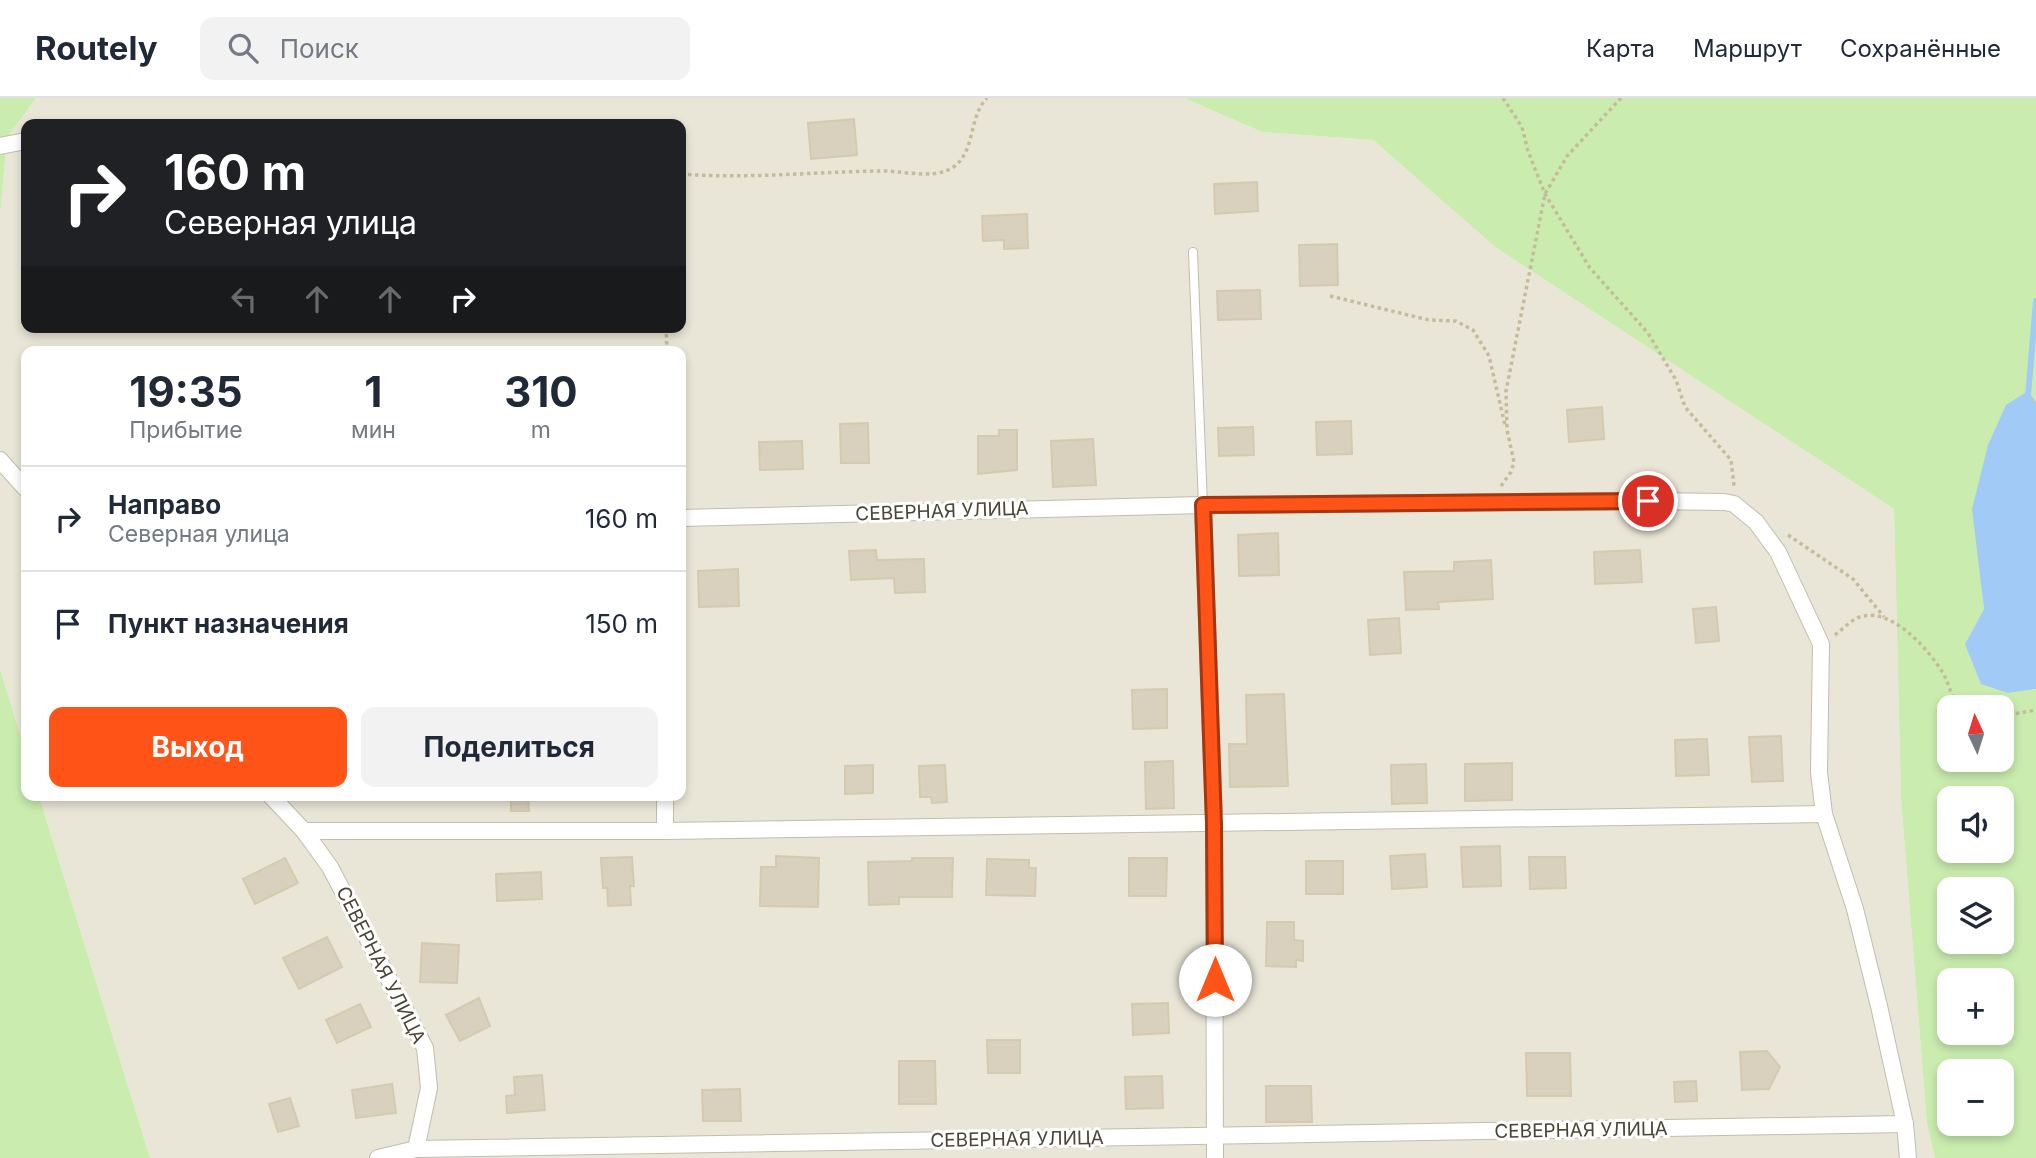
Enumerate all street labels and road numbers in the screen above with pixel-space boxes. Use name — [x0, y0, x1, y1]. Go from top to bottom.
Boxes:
street label: СЕВЕРНАЯ УЛИЦА — [855, 496, 1029, 526]
street label: СЕВЕРНАЯ УЛИЦА — [331, 883, 431, 1047]
street label: СЕВЕРНАЯ УЛИЦА — [1494, 1117, 1668, 1143]
street label: СЕВЕРНАЯ УЛИЦА — [930, 1126, 1104, 1152]

